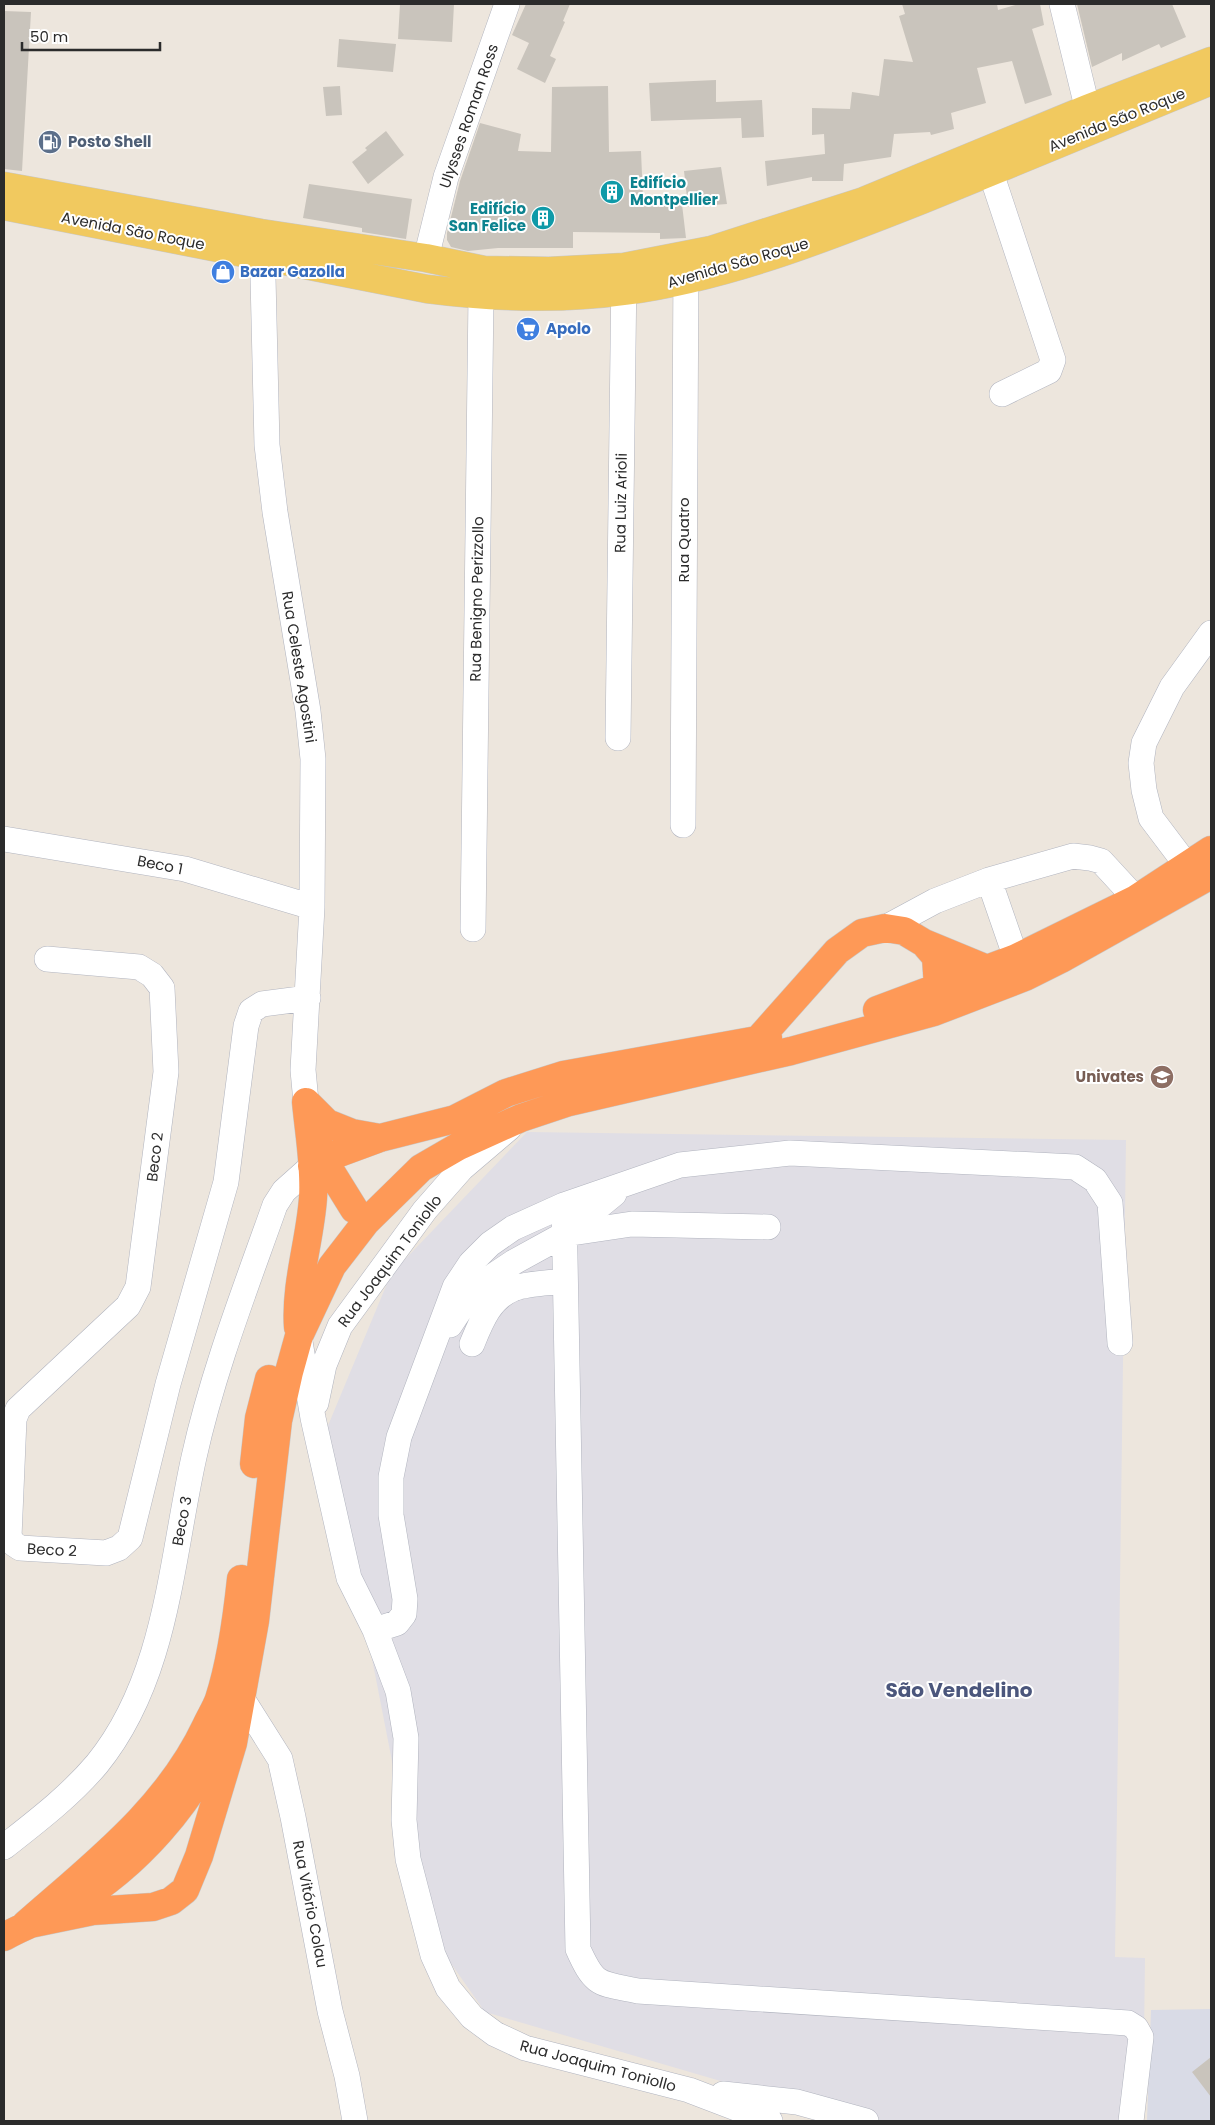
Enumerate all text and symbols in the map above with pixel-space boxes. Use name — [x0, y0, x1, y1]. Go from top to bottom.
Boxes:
scale bar — [22, 20, 160, 52]
text: 50 m — [30, 26, 68, 47]
street label: Ulysses Roman Ross — [434, 41, 503, 191]
street label: Avenida São Roque — [1045, 83, 1188, 157]
fuel station icon: Posto Shell — [37, 129, 63, 155]
place label: Posto Shell — [68, 131, 152, 152]
place label: Edifício Montpellier — [630, 172, 718, 210]
building icon: Edifício Montpellier — [599, 179, 625, 205]
place label: Edifício San Felice — [449, 198, 526, 236]
building icon: Edifício San Felice — [530, 205, 556, 231]
street label: Avenida São Roque — [60, 206, 207, 255]
street label: Avenida São Roque — [665, 232, 811, 293]
shop icon: Bazar Gazolla — [210, 259, 236, 285]
place label: Bazar Gazolla — [240, 261, 345, 282]
supermarket icon: Apolo — [515, 316, 541, 342]
place label: Apolo — [546, 318, 591, 339]
street label: Rua Luiz Arioli — [609, 453, 632, 553]
street label: Rua Quatro — [673, 497, 694, 583]
street label: Rua Benigno Perizzollo — [465, 516, 488, 682]
street label: Rua Celeste Agostini — [277, 589, 322, 744]
street label: Beco 1 — [136, 850, 185, 879]
school or university icon: Univates — [1149, 1064, 1175, 1090]
place label: Univates — [1076, 1066, 1144, 1087]
street label: Beco 2 — [141, 1131, 168, 1183]
street label: Rua Joaquim Toniollo — [333, 1190, 446, 1331]
street label: Beco 3 — [166, 1494, 197, 1547]
street label: Beco 2 — [27, 1538, 77, 1561]
district label: São Vendelino — [885, 1676, 1033, 1704]
street label: Rua Vitório Colau — [288, 1838, 333, 1969]
street label: Rua Joaquim Toniollo — [518, 2035, 679, 2096]

